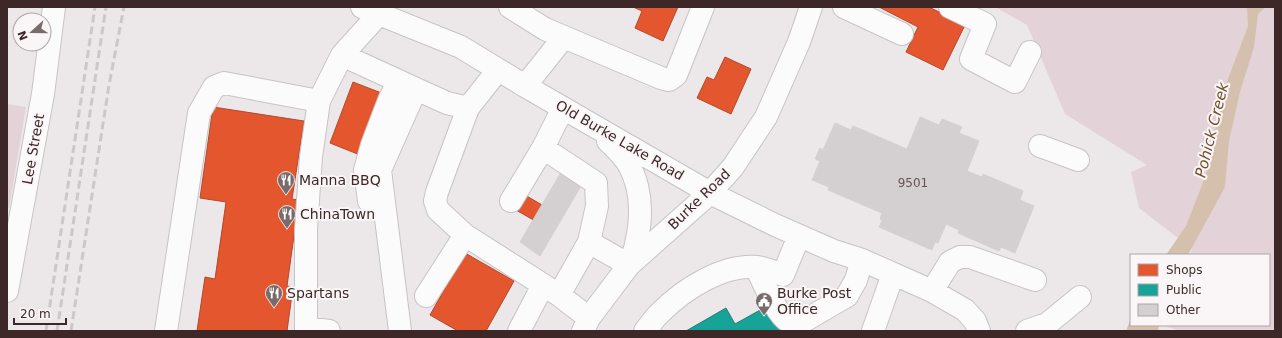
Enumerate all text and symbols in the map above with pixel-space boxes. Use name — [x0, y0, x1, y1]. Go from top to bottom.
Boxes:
north arrow — [12, 12, 52, 52]
text: N — [15, 29, 31, 42]
water label: Pohick Creek — [1191, 79, 1233, 179]
street label: Old Burke Lake Road — [553, 97, 687, 183]
street label: Lee Street — [19, 112, 47, 186]
street label: Burke Road — [665, 165, 733, 233]
restaurant icon: Manna BBQ — [276, 170, 296, 195]
place label: Manna BBQ — [299, 172, 381, 188]
house number: 9501 — [898, 176, 928, 190]
restaurant icon: ChinaTown — [277, 204, 297, 229]
place label: ChinaTown — [300, 206, 375, 222]
legend — [1130, 254, 1270, 326]
text: Shops — [1166, 263, 1202, 277]
restaurant icon: Spartans — [264, 283, 284, 308]
text: Public — [1166, 283, 1202, 297]
place label: Spartans — [287, 285, 349, 301]
place label: Burke Post Office — [777, 285, 852, 317]
public building icon: Burke Post Office — [754, 291, 774, 316]
scale bar — [14, 300, 66, 326]
text: Other — [1166, 303, 1200, 317]
text: 20 m — [20, 307, 51, 321]

